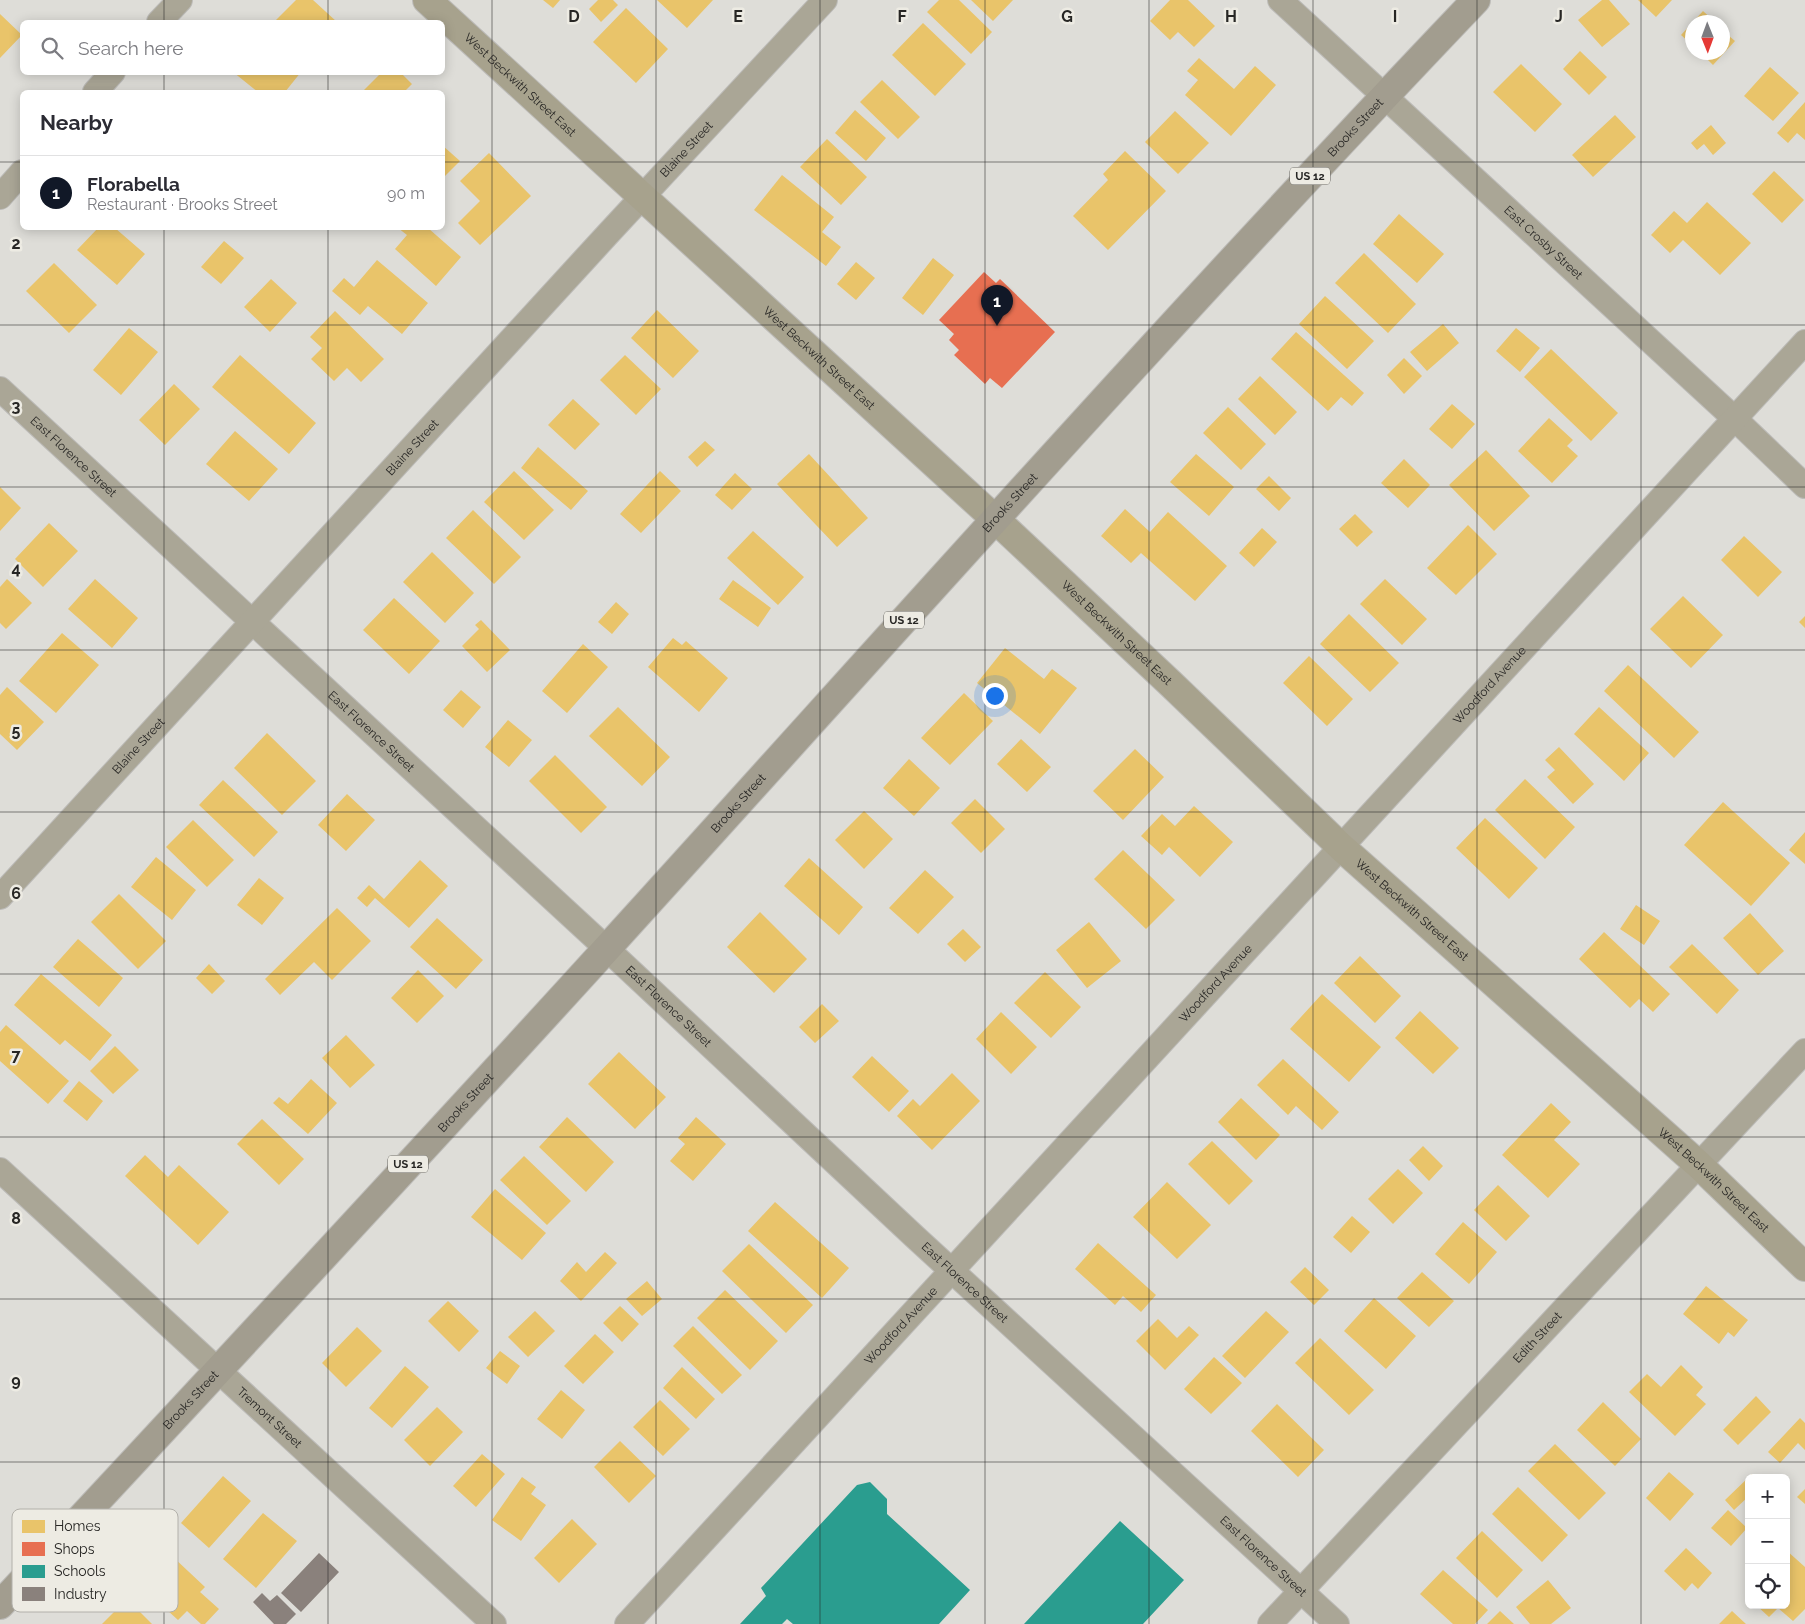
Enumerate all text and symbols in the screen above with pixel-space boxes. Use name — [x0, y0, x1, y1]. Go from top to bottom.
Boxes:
text: D — [568, 7, 580, 26]
text: E — [733, 7, 743, 26]
text: F — [897, 7, 907, 26]
text: G — [1061, 7, 1073, 26]
text: H — [1225, 7, 1237, 26]
text: I — [1393, 7, 1397, 26]
text: J — [1555, 7, 1563, 26]
north arrow — [1685, 15, 1730, 60]
search box — [20, 20, 445, 75]
street label: West Beckwith Street East — [461, 30, 579, 139]
icon: search — [38, 34, 66, 62]
text: Search here — [78, 37, 184, 59]
street label: Brooks Street — [1325, 95, 1386, 160]
text: Nearby — [40, 110, 113, 135]
street label: Blaine Street — [657, 119, 716, 180]
road number: US 12 — [1290, 168, 1330, 185]
text: Florabella — [87, 173, 180, 195]
text: 1 — [52, 184, 60, 203]
text: 90 m — [387, 184, 425, 203]
text: Restaurant · Brooks Street — [87, 195, 278, 214]
street label: East Crosby Street — [1501, 203, 1585, 282]
text: 2 — [11, 234, 21, 253]
pin: 1 — [981, 285, 1013, 326]
street label: West Beckwith Street East — [760, 304, 878, 413]
text: 3 — [12, 397, 21, 416]
street label: East Florence Street — [28, 414, 120, 500]
street label: Blaine Street — [383, 417, 441, 478]
street label: Brooks Street — [980, 470, 1040, 535]
text: 4 — [11, 559, 21, 578]
street label: West Beckwith Street East — [1058, 578, 1175, 688]
road number: US 12 — [884, 612, 924, 628]
street label: Woodford Avenue — [1450, 643, 1529, 727]
your location — [982, 683, 1008, 709]
street label: East Florence Street — [325, 688, 417, 775]
street label: Blaine Street — [109, 715, 168, 777]
text: 5 — [12, 721, 21, 740]
street label: Brooks Street — [708, 771, 769, 836]
street label: West Beckwith Street East — [1353, 856, 1471, 964]
text: 6 — [11, 884, 21, 903]
street label: Woodford Avenue — [1176, 942, 1255, 1025]
street label: East Florence Street — [623, 963, 714, 1050]
text: 7 — [12, 1046, 21, 1065]
street label: Brooks Street — [435, 1070, 496, 1135]
street label: West Beckwith Street East — [1655, 1125, 1772, 1235]
road number: US 12 — [388, 1156, 428, 1172]
text: 8 — [11, 1209, 21, 1228]
street label: East Florence Street — [919, 1240, 1011, 1326]
street label: Woodford Avenue — [862, 1284, 940, 1368]
street label: Edith Street — [1510, 1309, 1565, 1366]
street label: Brooks Street — [160, 1368, 221, 1432]
text: 9 — [11, 1371, 21, 1390]
street label: Tremont Street — [234, 1384, 305, 1451]
map controls — [1745, 1474, 1790, 1609]
button: + — [1745, 1474, 1790, 1519]
legend — [12, 1509, 178, 1612]
street label: East Florence Street — [1217, 1513, 1309, 1599]
text: Homes — [54, 1518, 101, 1534]
button: − — [1745, 1519, 1790, 1564]
text: Shops — [54, 1541, 95, 1557]
text: Schools — [54, 1563, 106, 1579]
button: locate — [1745, 1564, 1790, 1609]
text: Industry — [54, 1586, 107, 1602]

